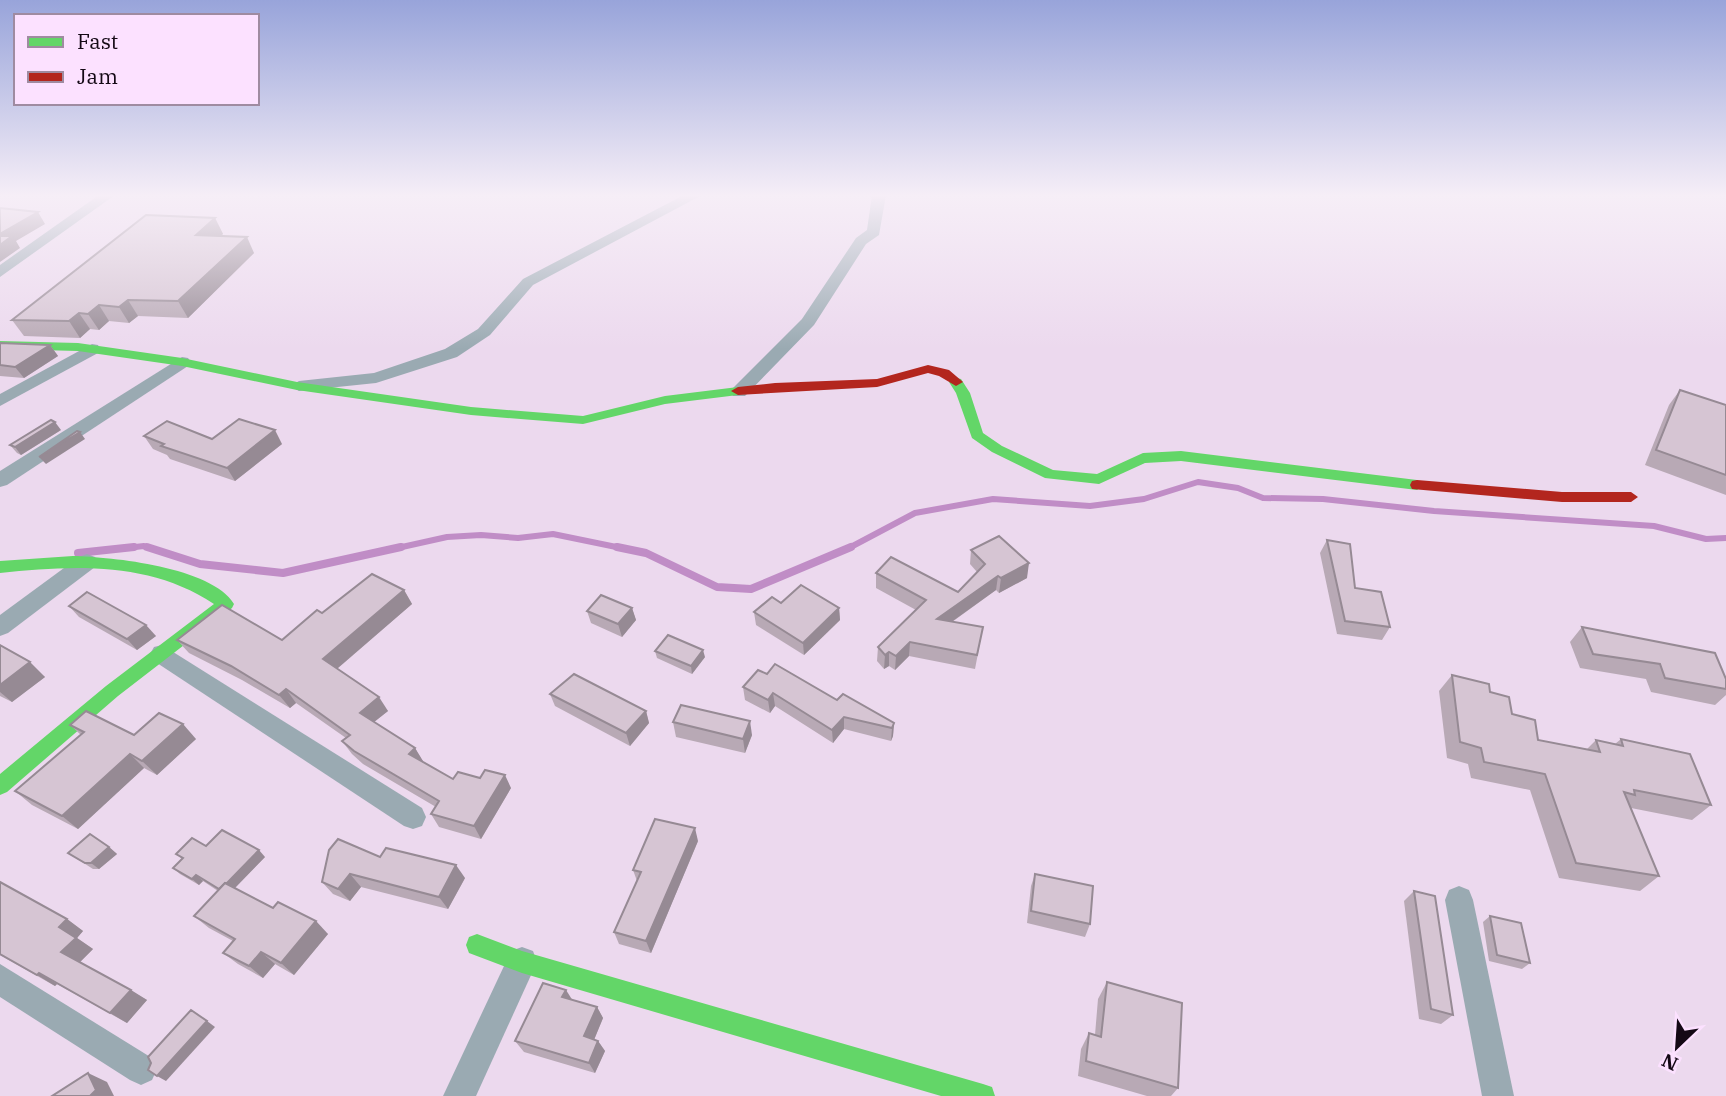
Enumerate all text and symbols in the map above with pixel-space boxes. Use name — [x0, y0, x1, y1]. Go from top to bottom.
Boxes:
legend — [14, 14, 259, 105]
text: Fast — [77, 27, 118, 55]
text: Jam — [77, 62, 118, 90]
north arrow — [1642, 1012, 1712, 1082]
text: N — [1658, 1048, 1682, 1076]

